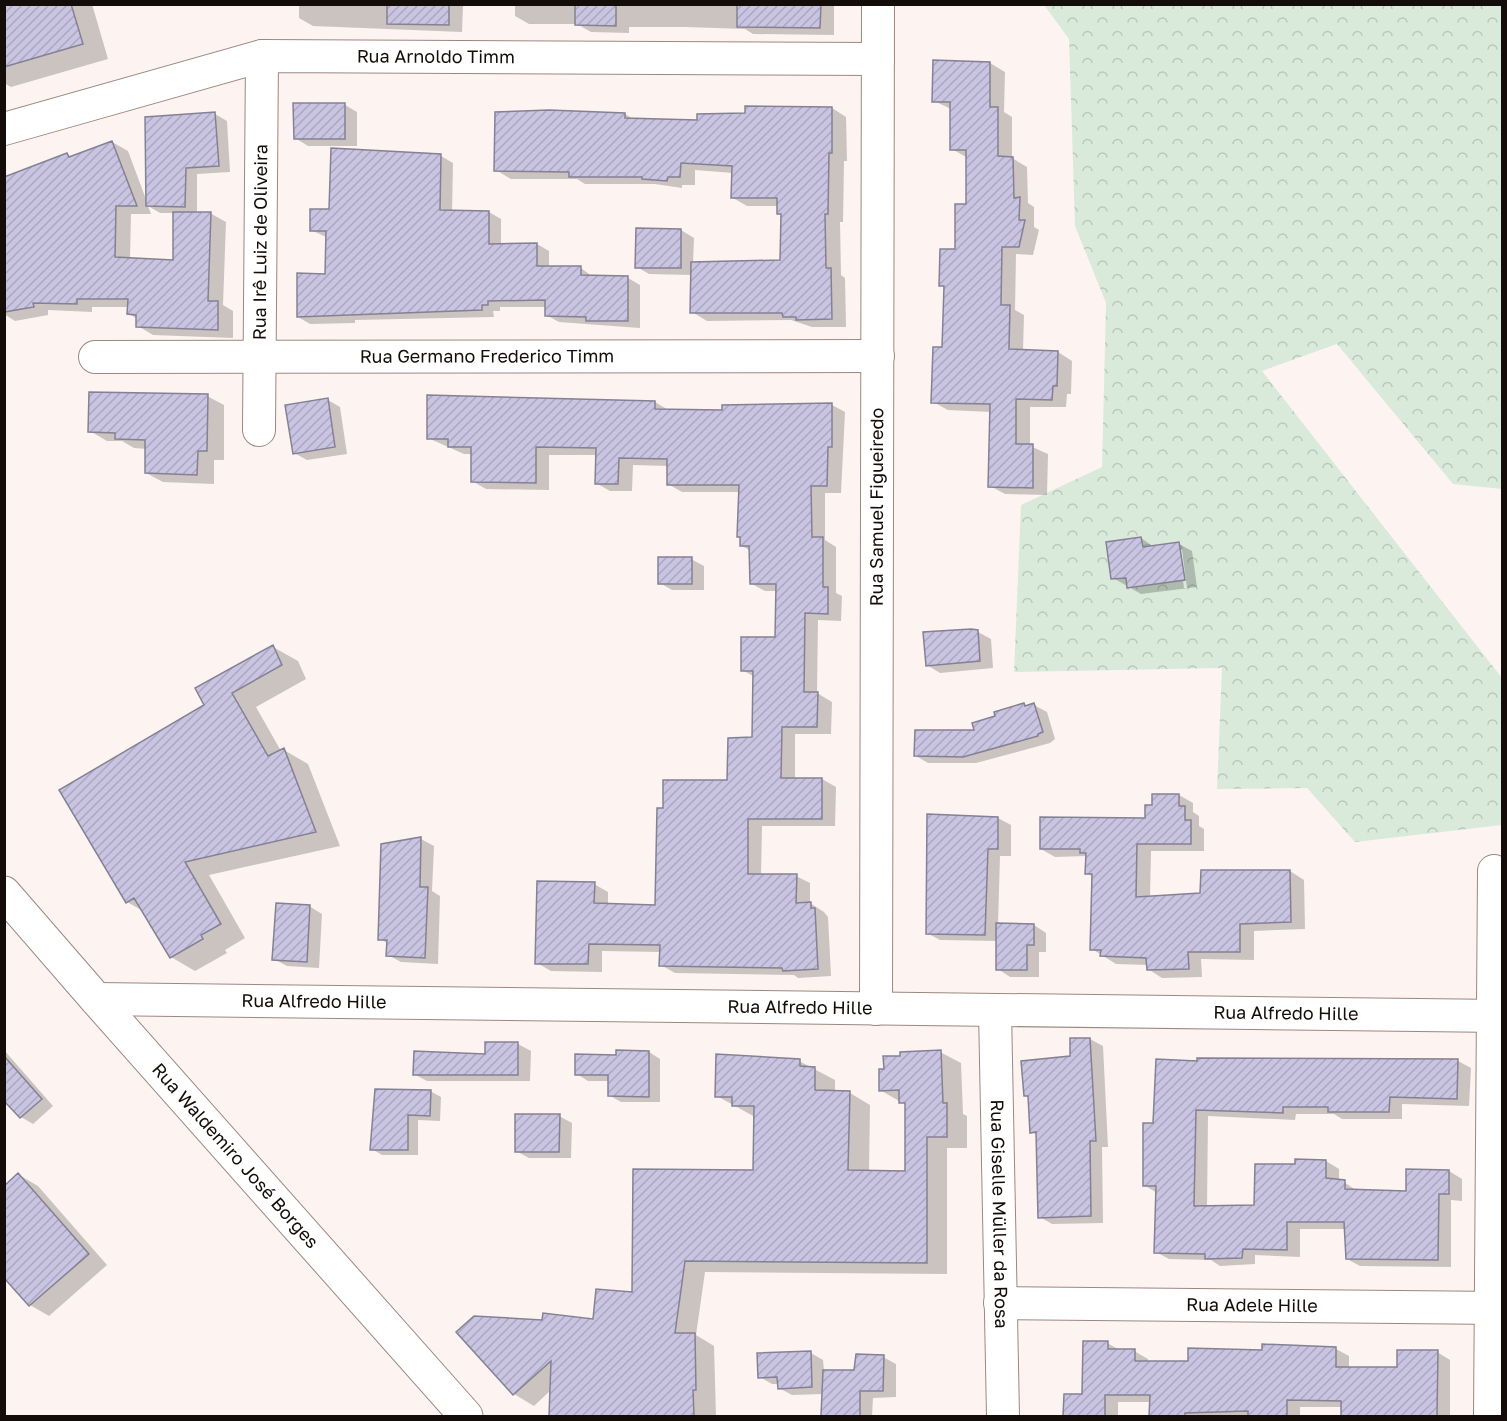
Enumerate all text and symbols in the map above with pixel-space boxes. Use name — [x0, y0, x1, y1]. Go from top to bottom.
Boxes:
street label: Rua Arnoldo Timm — [357, 44, 515, 67]
street label: Rua Irê Luiz de Oliveira — [248, 144, 271, 340]
street label: Rua Germano Frederico Timm — [360, 344, 614, 367]
street label: Rua Samuel Figueiredo — [865, 408, 887, 606]
street label: Rua Alfredo Hille — [241, 989, 387, 1013]
street label: Rua Alfredo Hille — [727, 995, 873, 1018]
street label: Rua Alfredo Hille — [1213, 1001, 1359, 1024]
street label: Rua Waldemiro José Borges — [148, 1058, 324, 1252]
street label: Rua Giselle Müller da Rosa — [987, 1099, 1013, 1329]
street label: Rua Adele Hille — [1186, 1293, 1318, 1316]

